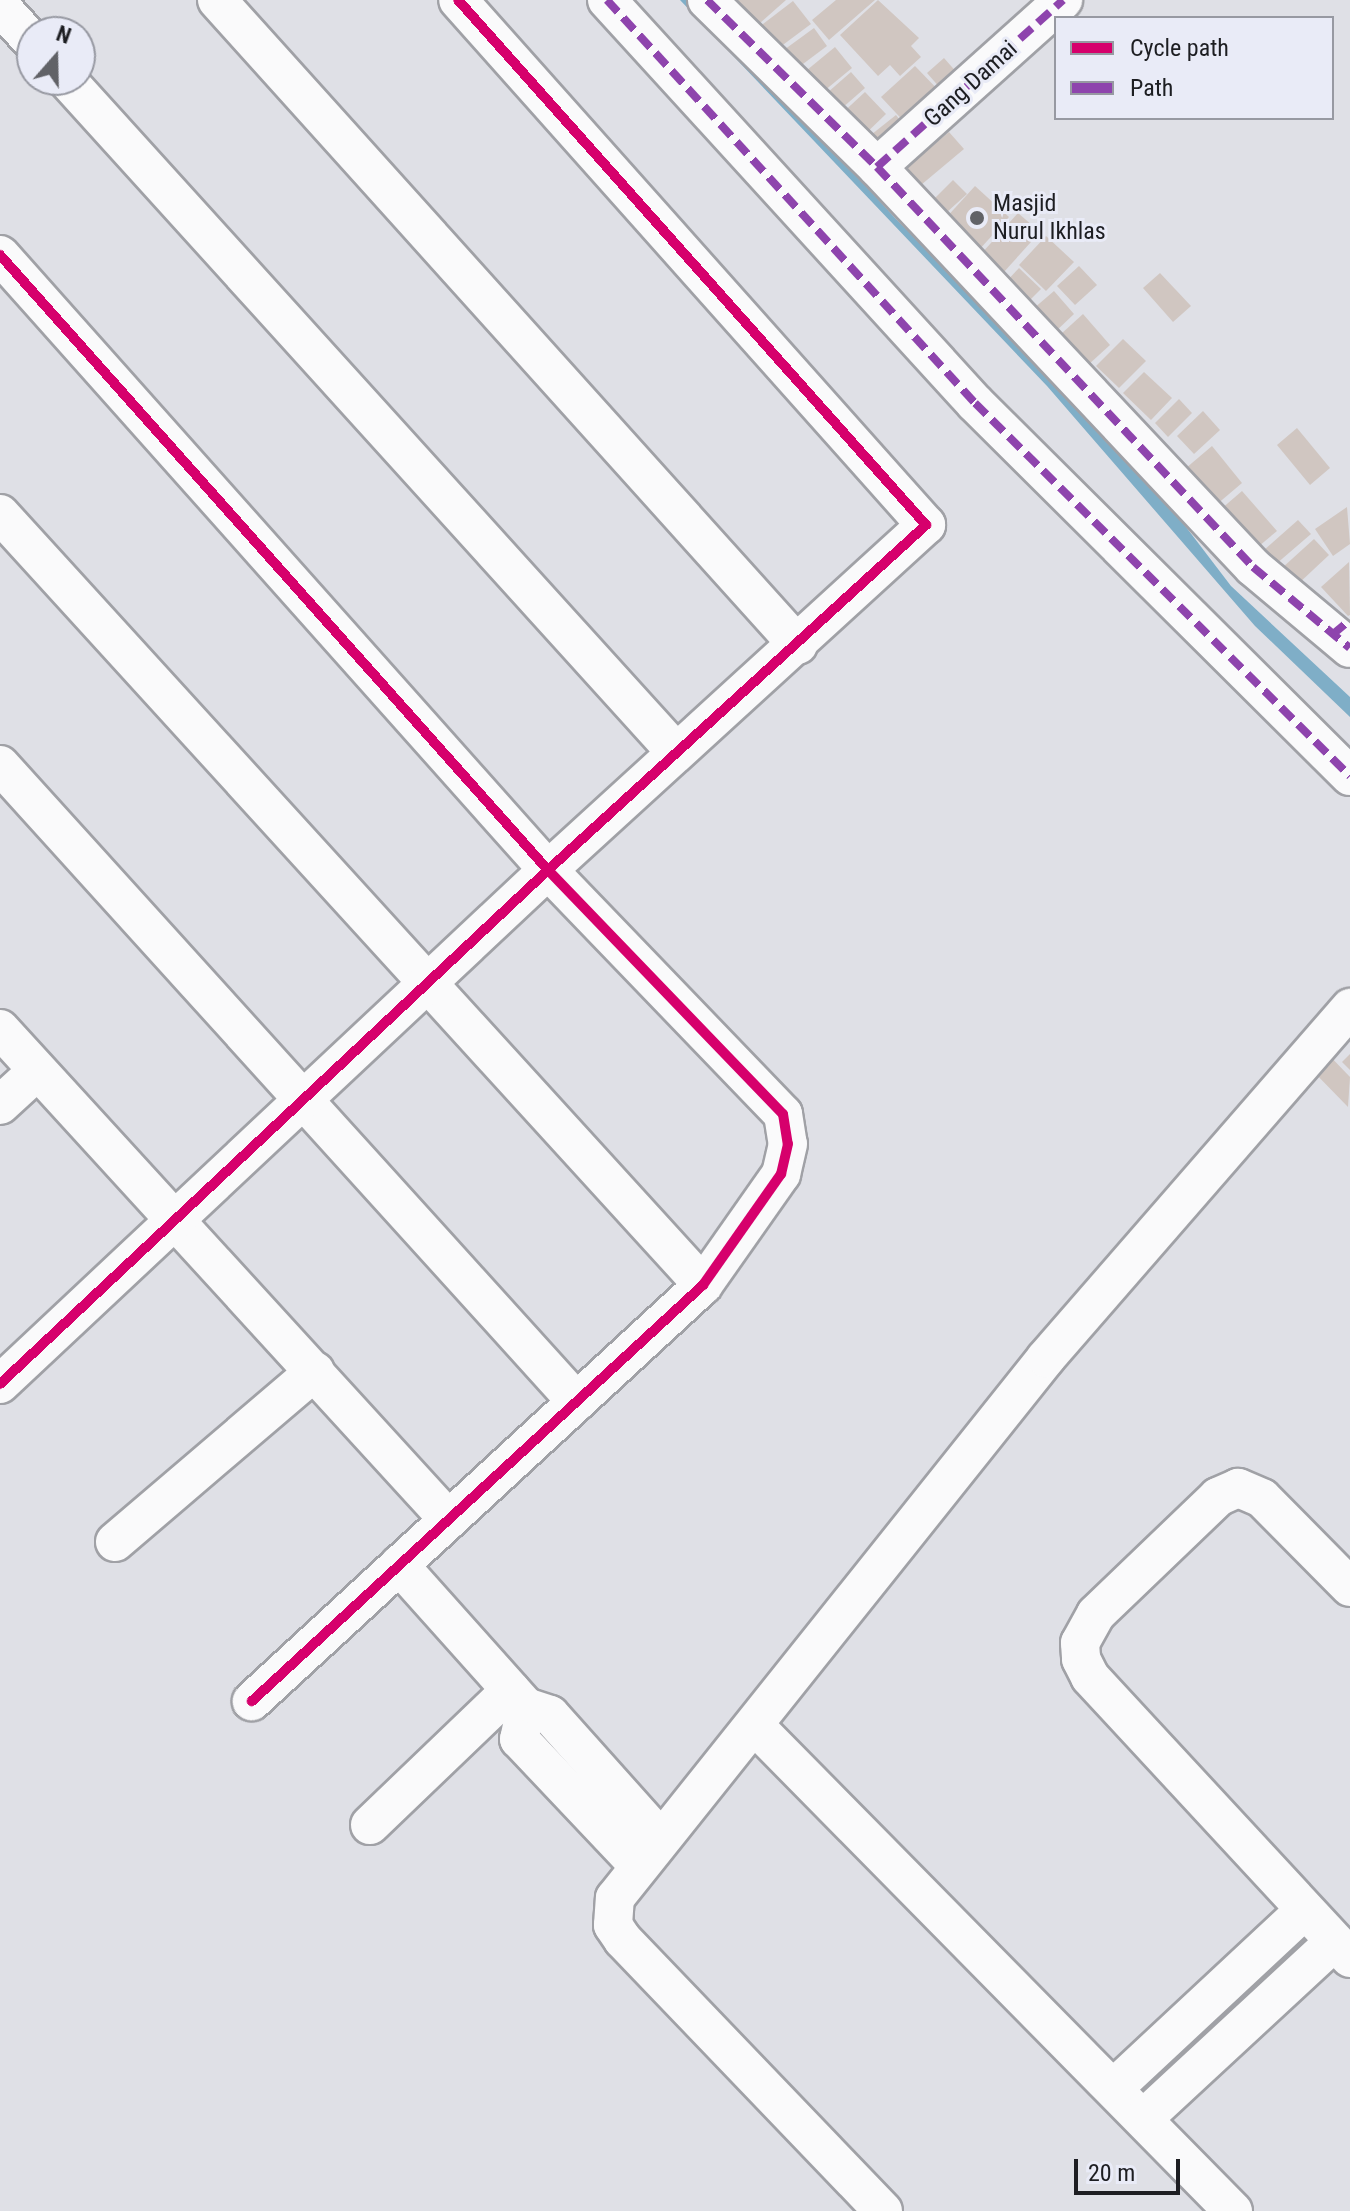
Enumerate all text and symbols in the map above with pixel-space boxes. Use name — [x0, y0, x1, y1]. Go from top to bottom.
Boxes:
north arrow — [16, 16, 96, 96]
legend — [1054, 16, 1334, 120]
text: N — [53, 21, 74, 49]
text: Cycle path — [1130, 34, 1229, 62]
street label: Gang Damai — [919, 35, 1023, 133]
text: Path — [1130, 74, 1173, 102]
place label: Masjid Nurul Ikhlas — [993, 190, 1106, 246]
marker: Masjid Nurul Ikhlas — [968, 209, 986, 227]
scale bar — [1078, 2143, 1184, 2193]
text: 20 m — [1088, 2159, 1135, 2187]

